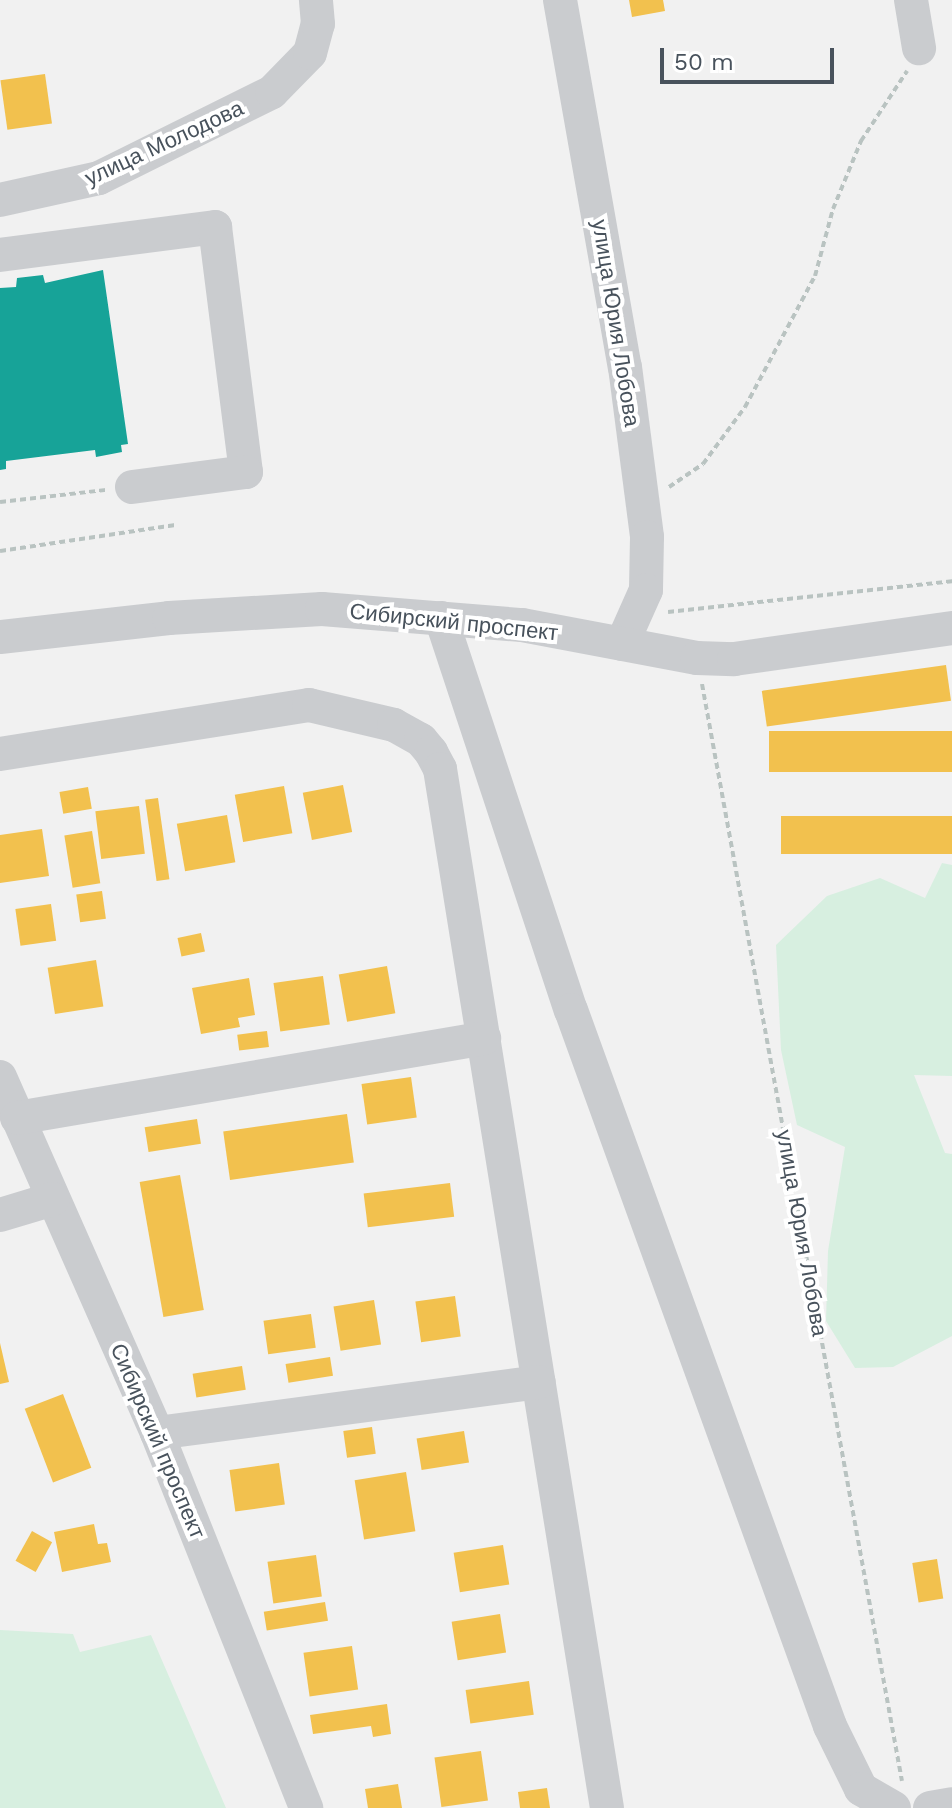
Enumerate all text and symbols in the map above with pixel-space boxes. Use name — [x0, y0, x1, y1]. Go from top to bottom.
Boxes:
scale bar — [664, 32, 838, 82]
text: 50 m — [674, 48, 734, 76]
street label: улица Молодова — [81, 95, 247, 191]
street label: улица Юрия Лобова — [587, 218, 645, 428]
street label: Сибирский проспект — [348, 598, 560, 646]
street label: улица Юрия Лобова — [771, 1128, 833, 1338]
street label: Сибирский проспект — [105, 1339, 211, 1543]

